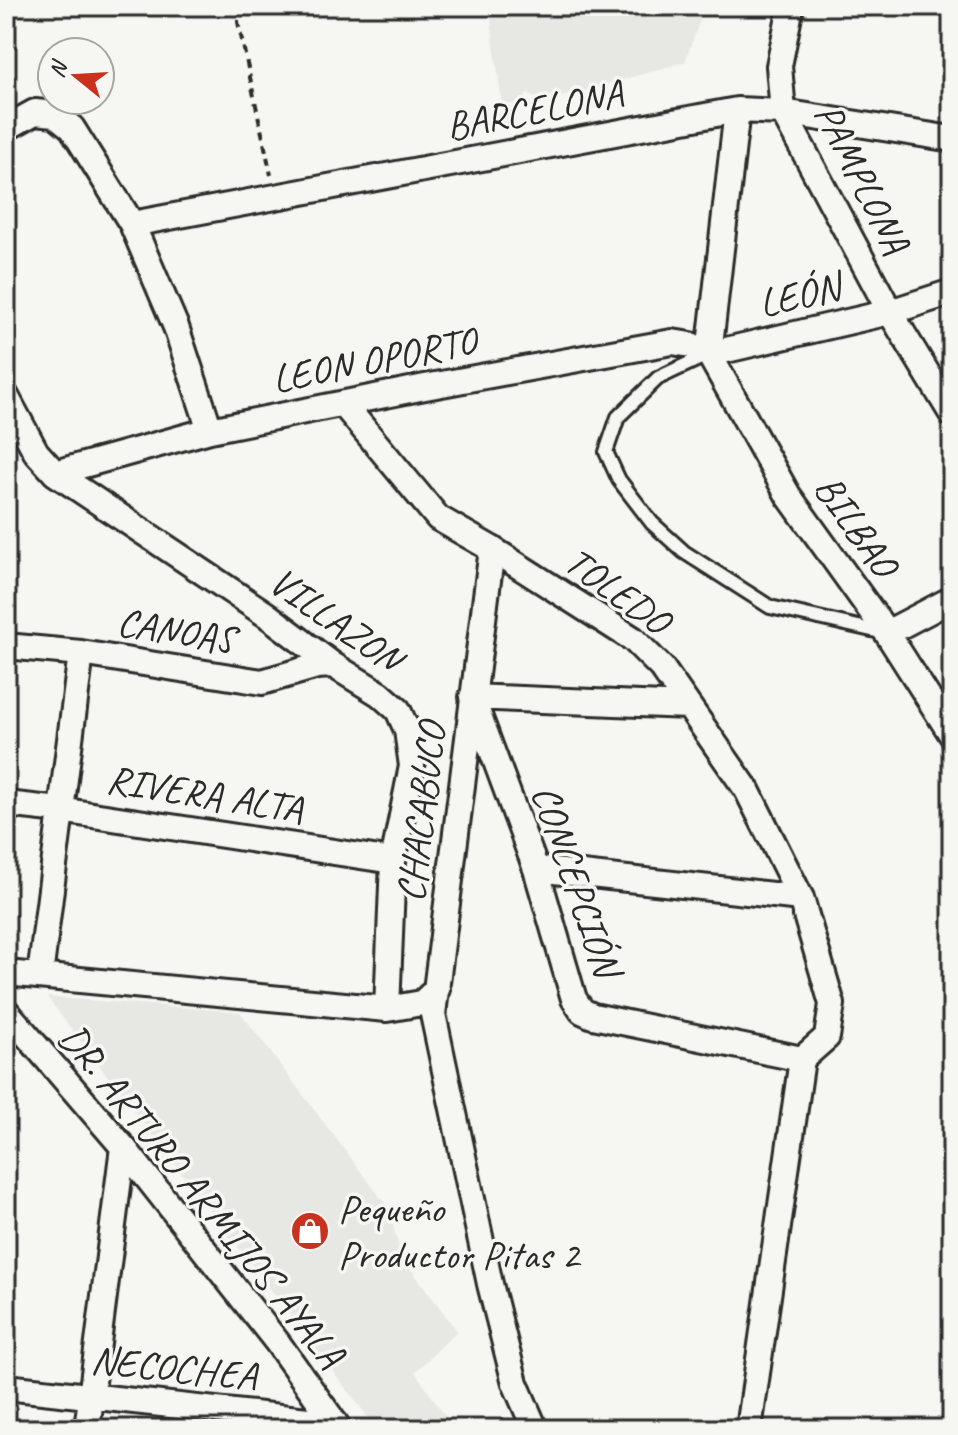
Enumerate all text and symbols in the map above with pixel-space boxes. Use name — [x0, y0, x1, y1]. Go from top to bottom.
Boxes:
north arrow — [36, 36, 116, 116]
text: N — [43, 56, 74, 81]
street label: BARCELONA — [442, 68, 629, 152]
street label: PAMPLONA — [803, 95, 922, 263]
street label: LEÓN — [754, 260, 850, 328]
street label: LEON OPORTO — [268, 315, 484, 404]
street label: BILBAO — [803, 465, 911, 589]
street label: TOLEDO — [555, 536, 683, 648]
street label: VILLAZON — [260, 556, 416, 686]
street label: CANOAS — [114, 597, 243, 666]
street label: CHACABUCO — [385, 716, 457, 904]
street label: RIVERA ALTA — [103, 754, 307, 834]
street label: CONCEPCIÓN — [520, 778, 634, 988]
street label: DR. ARTURO ARMIJOS AYALA — [48, 1013, 357, 1378]
place label: Pequeño Productor Pitas 2 — [338, 1184, 582, 1280]
shop icon: Pequeño Productor Pitas 2 — [289, 1210, 331, 1252]
street label: NECOCHEA — [89, 1334, 261, 1402]

